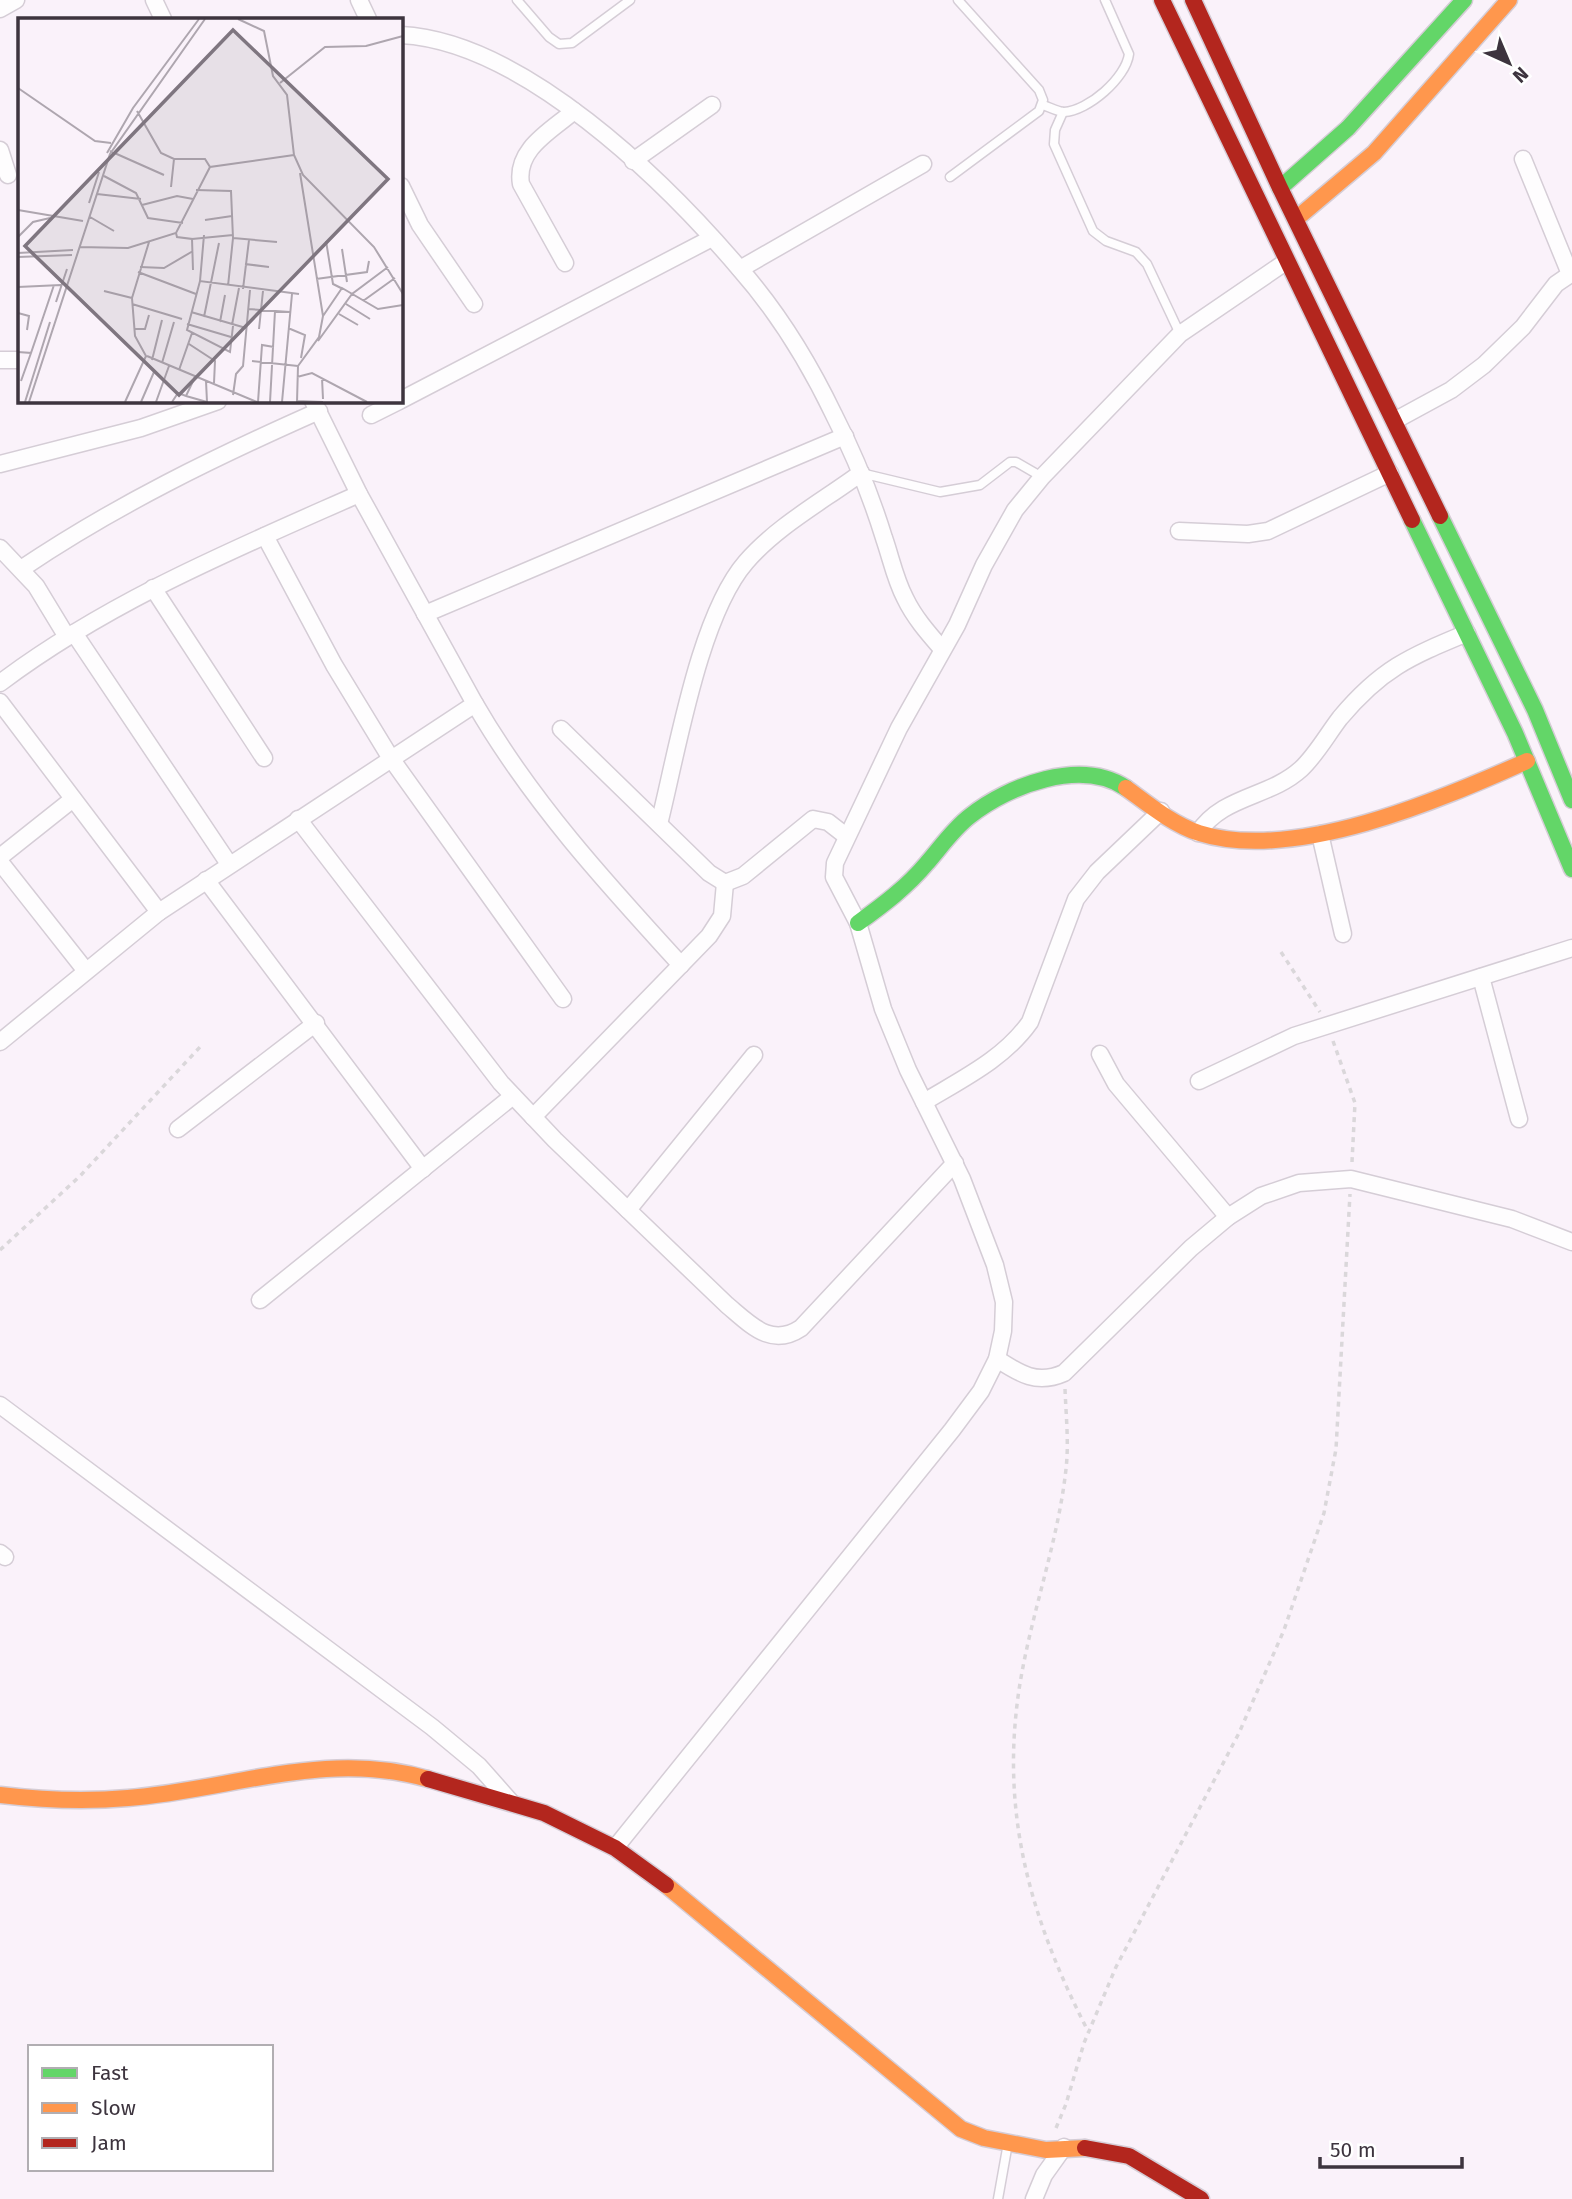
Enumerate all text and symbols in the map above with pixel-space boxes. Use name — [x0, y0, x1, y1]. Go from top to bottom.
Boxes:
inset map — [18, 18, 402, 402]
north arrow — [1474, 28, 1544, 98]
text: N — [1508, 62, 1533, 88]
legend — [28, 2045, 273, 2171]
text: Fast — [91, 2060, 129, 2086]
text: Slow — [91, 2095, 136, 2121]
scale bar — [1320, 2126, 1462, 2170]
text: Jam — [91, 2130, 127, 2156]
text: 50 m — [1330, 2137, 1376, 2163]

